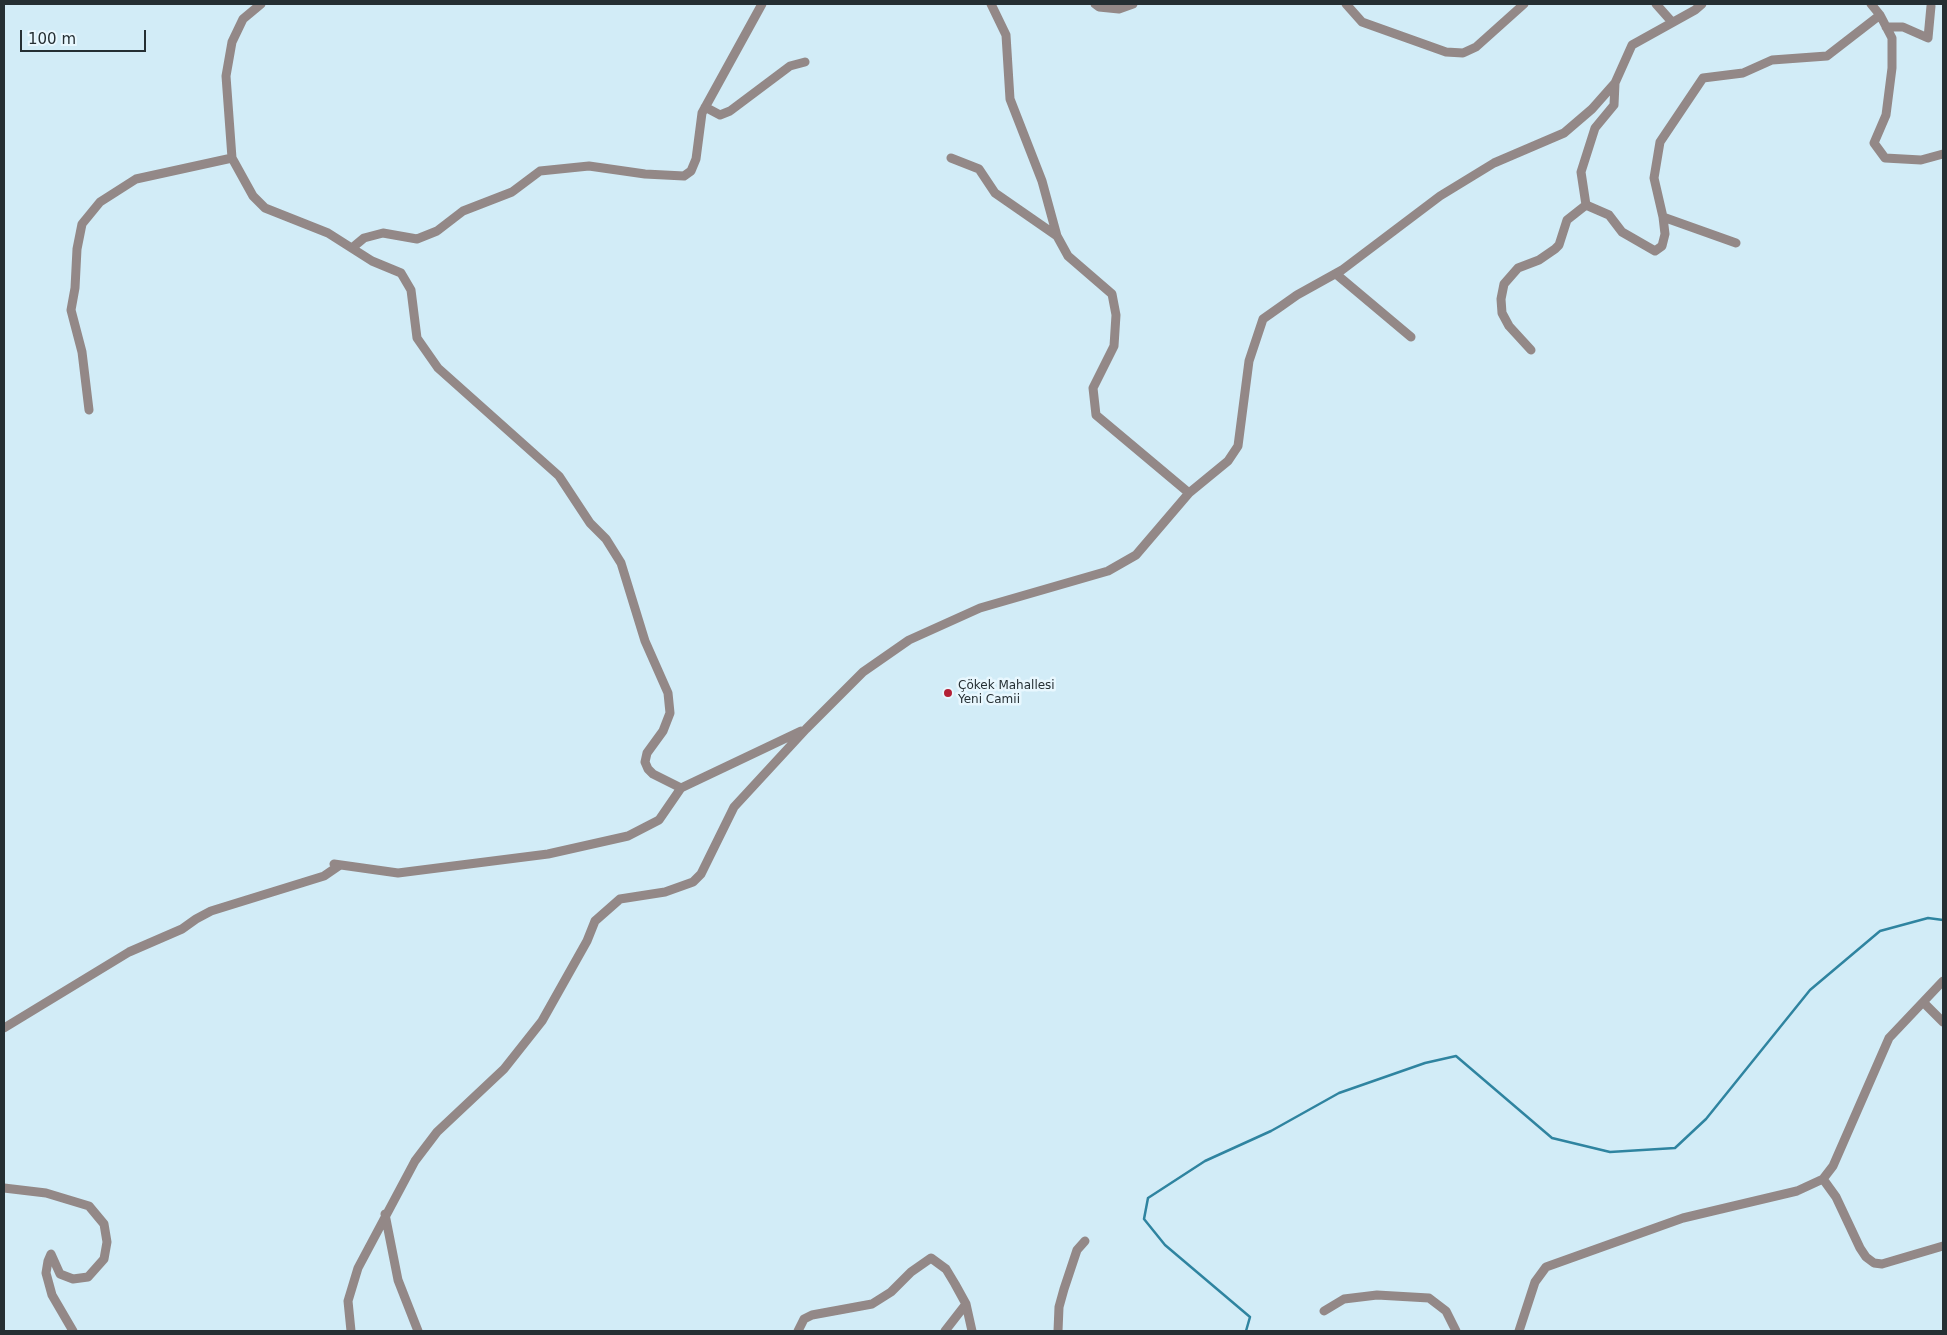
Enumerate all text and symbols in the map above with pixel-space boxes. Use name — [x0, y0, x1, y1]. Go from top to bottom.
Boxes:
scale bar — [22, 20, 149, 52]
text: 100 m — [28, 30, 76, 48]
place label: Çökek Mahallesi Yeni Camii — [958, 679, 1055, 707]
marker: Çökek Mahallesi Yeni Camii — [942, 687, 954, 699]

